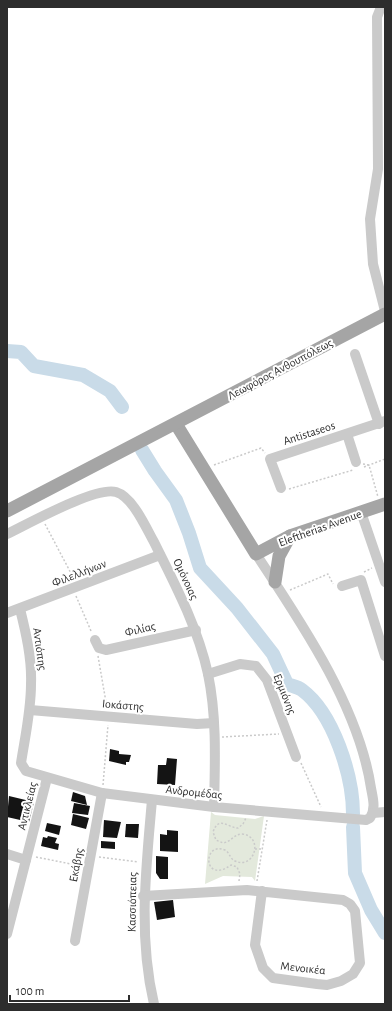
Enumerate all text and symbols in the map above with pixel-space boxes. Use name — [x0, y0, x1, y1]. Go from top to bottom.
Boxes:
street label: Λεωφόρος Ανθουπόλεως — [225, 336, 335, 403]
street label: Antistaseos — [282, 419, 336, 447]
street label: Eleftherias Avenue — [277, 507, 363, 549]
street label: Ομόνοιας — [170, 556, 201, 602]
street label: Φιλελλήνων — [50, 557, 108, 589]
street label: Φιλίας — [123, 620, 157, 639]
street label: Αντιόπης — [30, 627, 49, 672]
street label: Ερμιόνης — [271, 672, 299, 717]
street label: Ιοκάστης — [102, 697, 145, 714]
street label: Αντικλείας — [15, 780, 40, 832]
street label: Ανδρομέδας — [165, 783, 223, 802]
street label: Εκάβης — [67, 847, 86, 883]
street label: Κασσιόπειας — [125, 871, 140, 932]
street label: Μενοικέα — [280, 960, 326, 976]
scale bar — [10, 977, 129, 1003]
text: 100 m — [16, 985, 44, 997]

